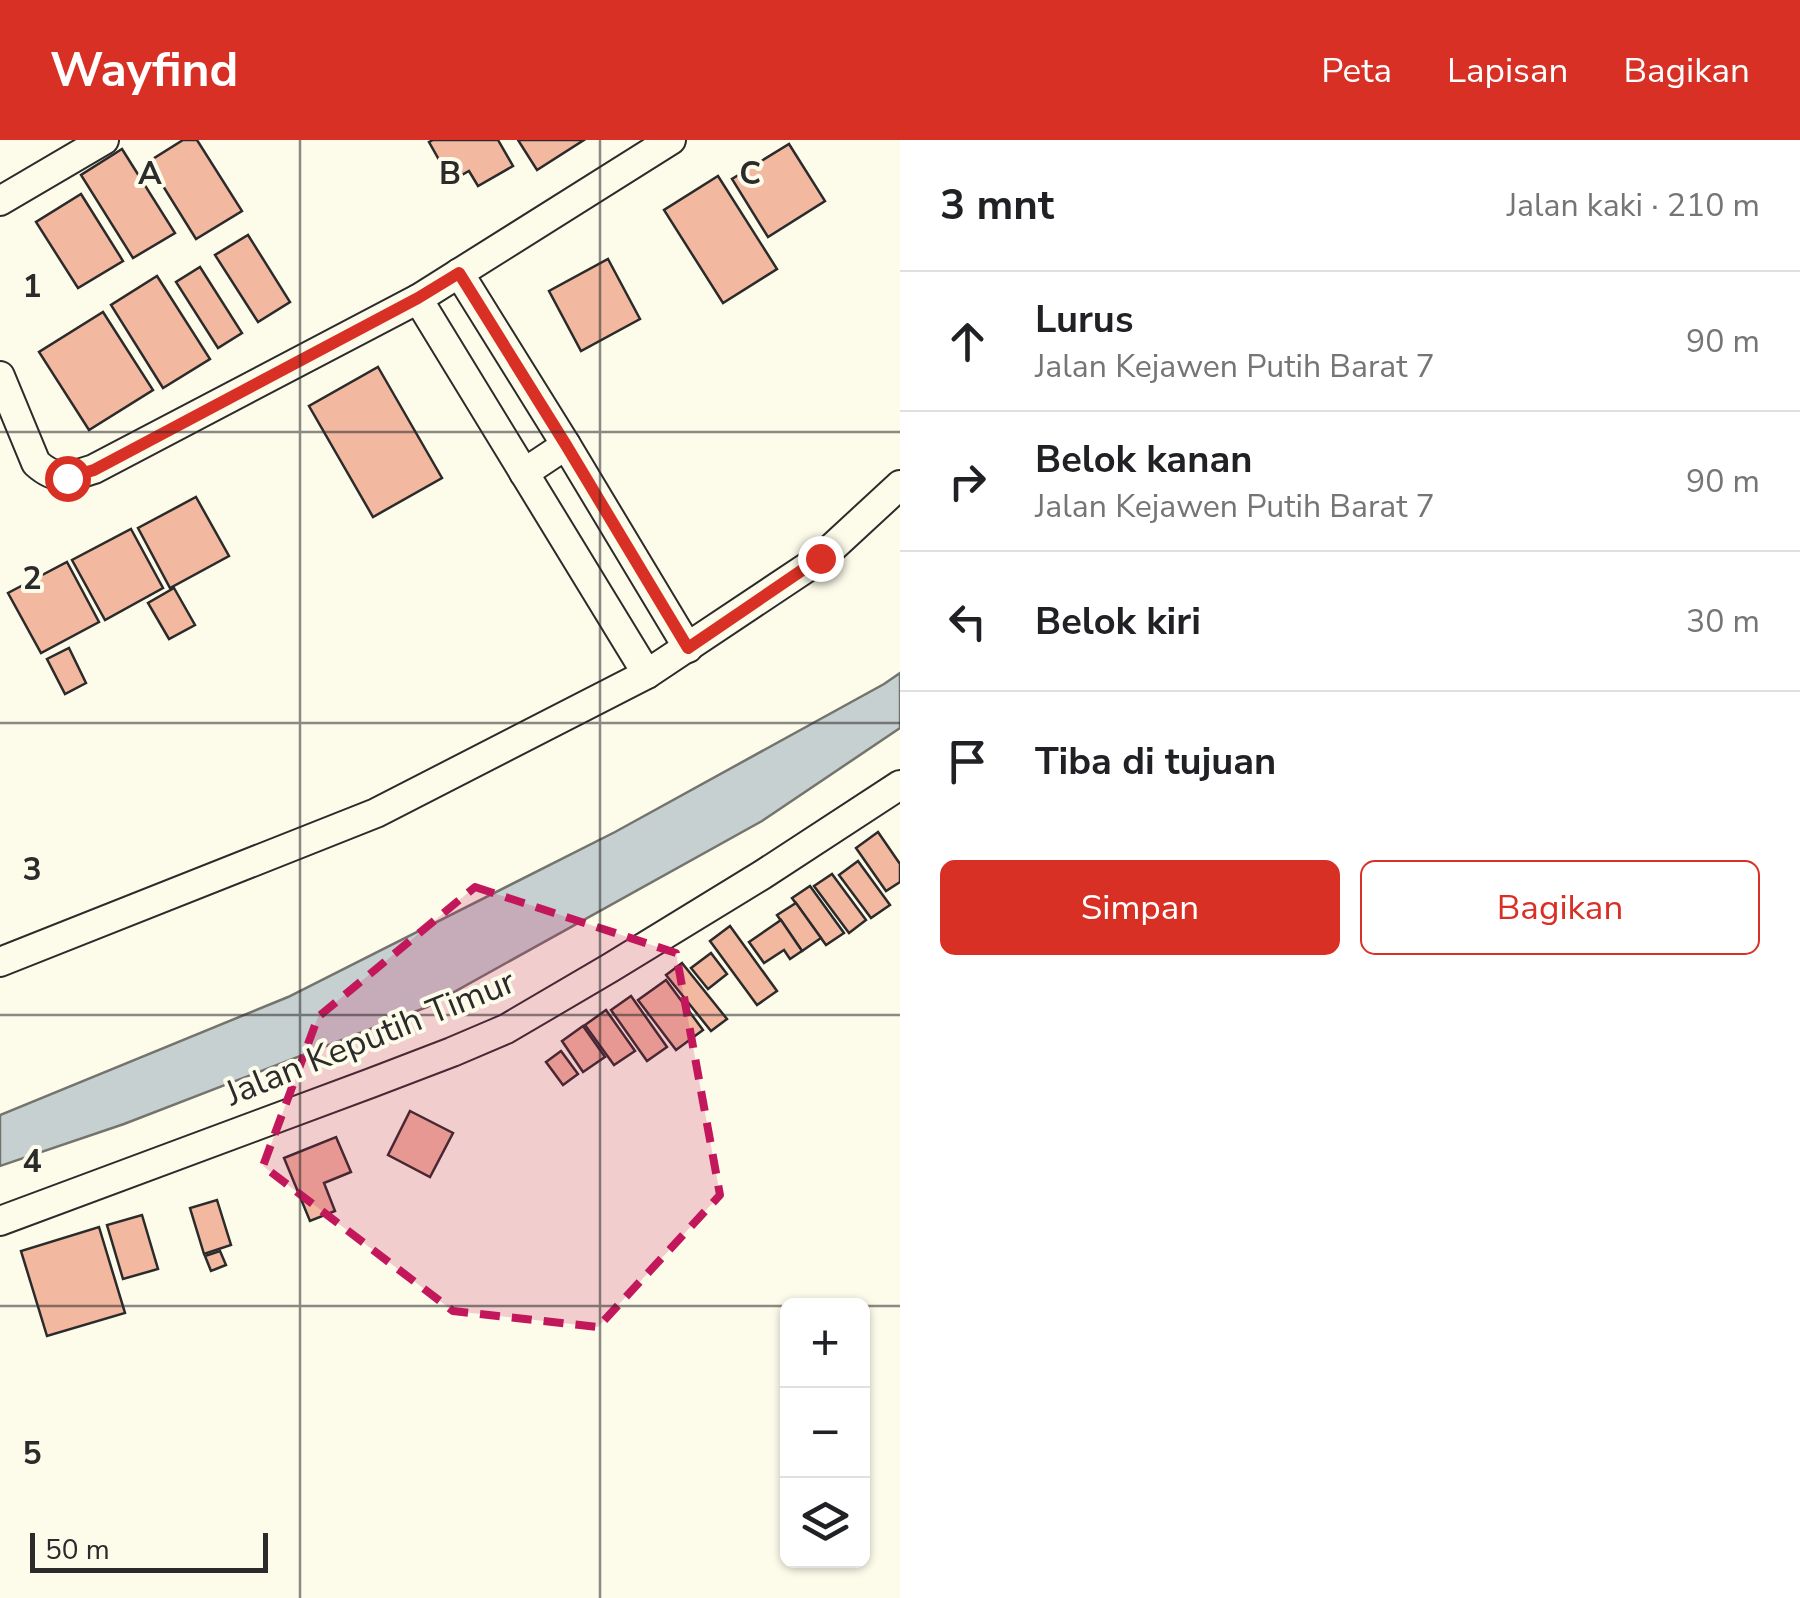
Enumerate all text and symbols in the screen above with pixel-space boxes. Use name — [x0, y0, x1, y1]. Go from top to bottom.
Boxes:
text: Wayfind — [50, 37, 238, 103]
text: Peta — [1321, 47, 1392, 94]
text: Lapisan — [1447, 47, 1568, 94]
text: Bagikan — [1623, 47, 1750, 94]
text: A — [138, 152, 162, 195]
text: B — [439, 152, 461, 195]
text: C — [739, 152, 761, 195]
text: 3 mnt — [940, 177, 1054, 234]
text: Jalan kaki · 210 m — [1507, 184, 1760, 227]
text: 1 — [22, 265, 42, 308]
text: Lurus — [1035, 294, 1133, 345]
icon: ahead — [940, 314, 995, 369]
text: 90 m — [1686, 320, 1760, 363]
text: Jalan Kejawen Putih Barat 7 — [1035, 345, 1435, 388]
text: Belok kanan — [1035, 434, 1252, 485]
icon: right — [940, 454, 995, 509]
route start — [45, 456, 91, 502]
text: 90 m — [1686, 460, 1760, 503]
text: Jalan Kejawen Putih Barat 7 — [1035, 485, 1435, 528]
route end — [798, 536, 844, 582]
text: 2 — [22, 557, 42, 600]
icon: left — [940, 594, 995, 649]
text: Belok kiri — [1035, 596, 1201, 647]
text: 30 m — [1686, 600, 1760, 643]
icon: arrive — [940, 734, 995, 789]
text: Tiba di tujuan — [1035, 736, 1276, 787]
text: 3 — [22, 848, 42, 891]
button: Simpan — [940, 860, 1340, 955]
button: Bagikan — [1360, 860, 1760, 955]
street label: Jalan Keputih Timur — [217, 958, 522, 1117]
text: 4 — [22, 1140, 42, 1183]
map controls — [780, 1298, 870, 1568]
button: + — [780, 1298, 870, 1388]
button: − — [780, 1388, 870, 1478]
text: 5 — [22, 1432, 42, 1475]
button: layers — [780, 1478, 870, 1568]
scale bar — [30, 1528, 268, 1572]
text: 50 m — [45, 1531, 110, 1569]

